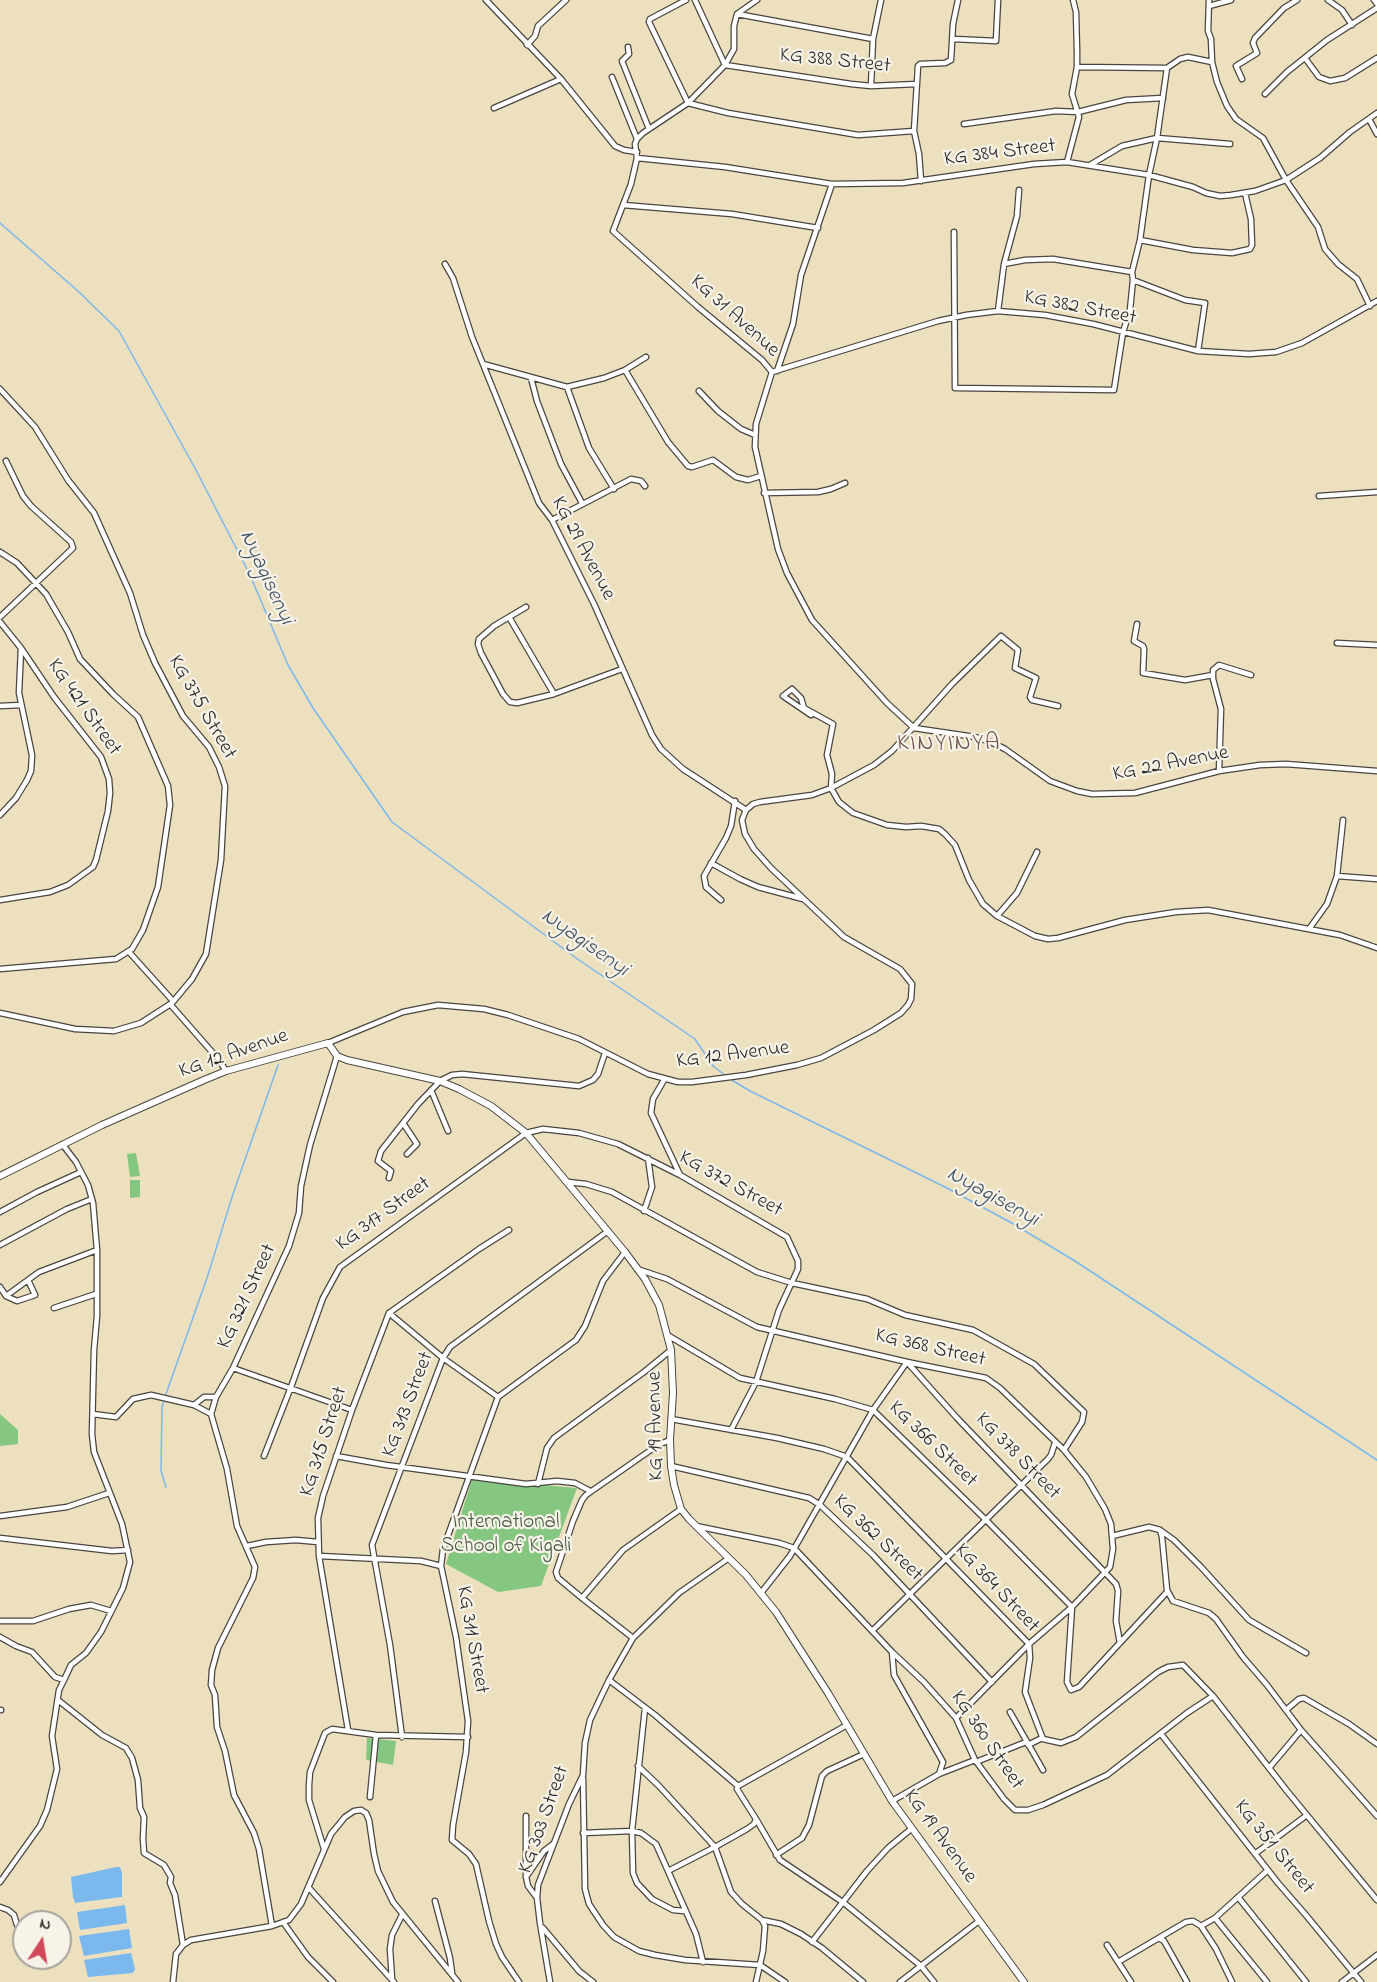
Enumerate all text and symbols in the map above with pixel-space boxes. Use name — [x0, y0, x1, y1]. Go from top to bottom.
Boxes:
street label: KG 388 Street — [778, 44, 892, 80]
street label: KG 384 Street — [943, 135, 1057, 173]
street label: KG 31 Avenue — [684, 270, 784, 364]
street label: KG 382 Street — [1022, 286, 1138, 332]
street label: KG 29 Avenue — [544, 493, 620, 605]
water label: Nyagisenyi — [232, 527, 298, 629]
street label: KG 375 Street — [161, 651, 241, 765]
street label: KG 421 Street — [40, 655, 126, 761]
district label: KINYINYA — [897, 731, 1001, 759]
street label: KG 22 Avenue — [1111, 741, 1231, 789]
water label: Nyagisenyi — [535, 904, 633, 984]
street label: KG 12 Avenue — [176, 1025, 292, 1085]
street label: KG 12 Avenue — [675, 1037, 791, 1075]
street label: KG 372 Street — [674, 1146, 786, 1224]
water label: Nyagisenyi — [941, 1162, 1043, 1234]
street label: KG 317 Street — [332, 1172, 436, 1258]
street label: KG 321 Street — [213, 1241, 283, 1353]
street label: KG 368 Street — [872, 1324, 988, 1374]
street label: KG 313 Street — [377, 1349, 441, 1461]
street label: KG 19 Avenue — [643, 1371, 671, 1481]
street label: KG 315 Street — [295, 1384, 355, 1500]
street label: KG 366 Street — [882, 1396, 982, 1494]
street label: KG 378 Street — [969, 1408, 1065, 1506]
street label: KG 362 Street — [827, 1490, 927, 1588]
park label: International School of Kigali — [441, 1511, 571, 1561]
street label: KG 364 Street — [948, 1539, 1044, 1639]
street label: KG 311 Street — [449, 1584, 493, 1696]
street label: KG 360 Street — [944, 1687, 1028, 1795]
street label: KG 303 Street — [514, 1763, 576, 1877]
street label: KG 19 Avenue — [897, 1785, 981, 1889]
street label: KG 351 Street — [1227, 1796, 1319, 1900]
north arrow — [12, 1910, 72, 1970]
text: N — [38, 1911, 53, 1937]

